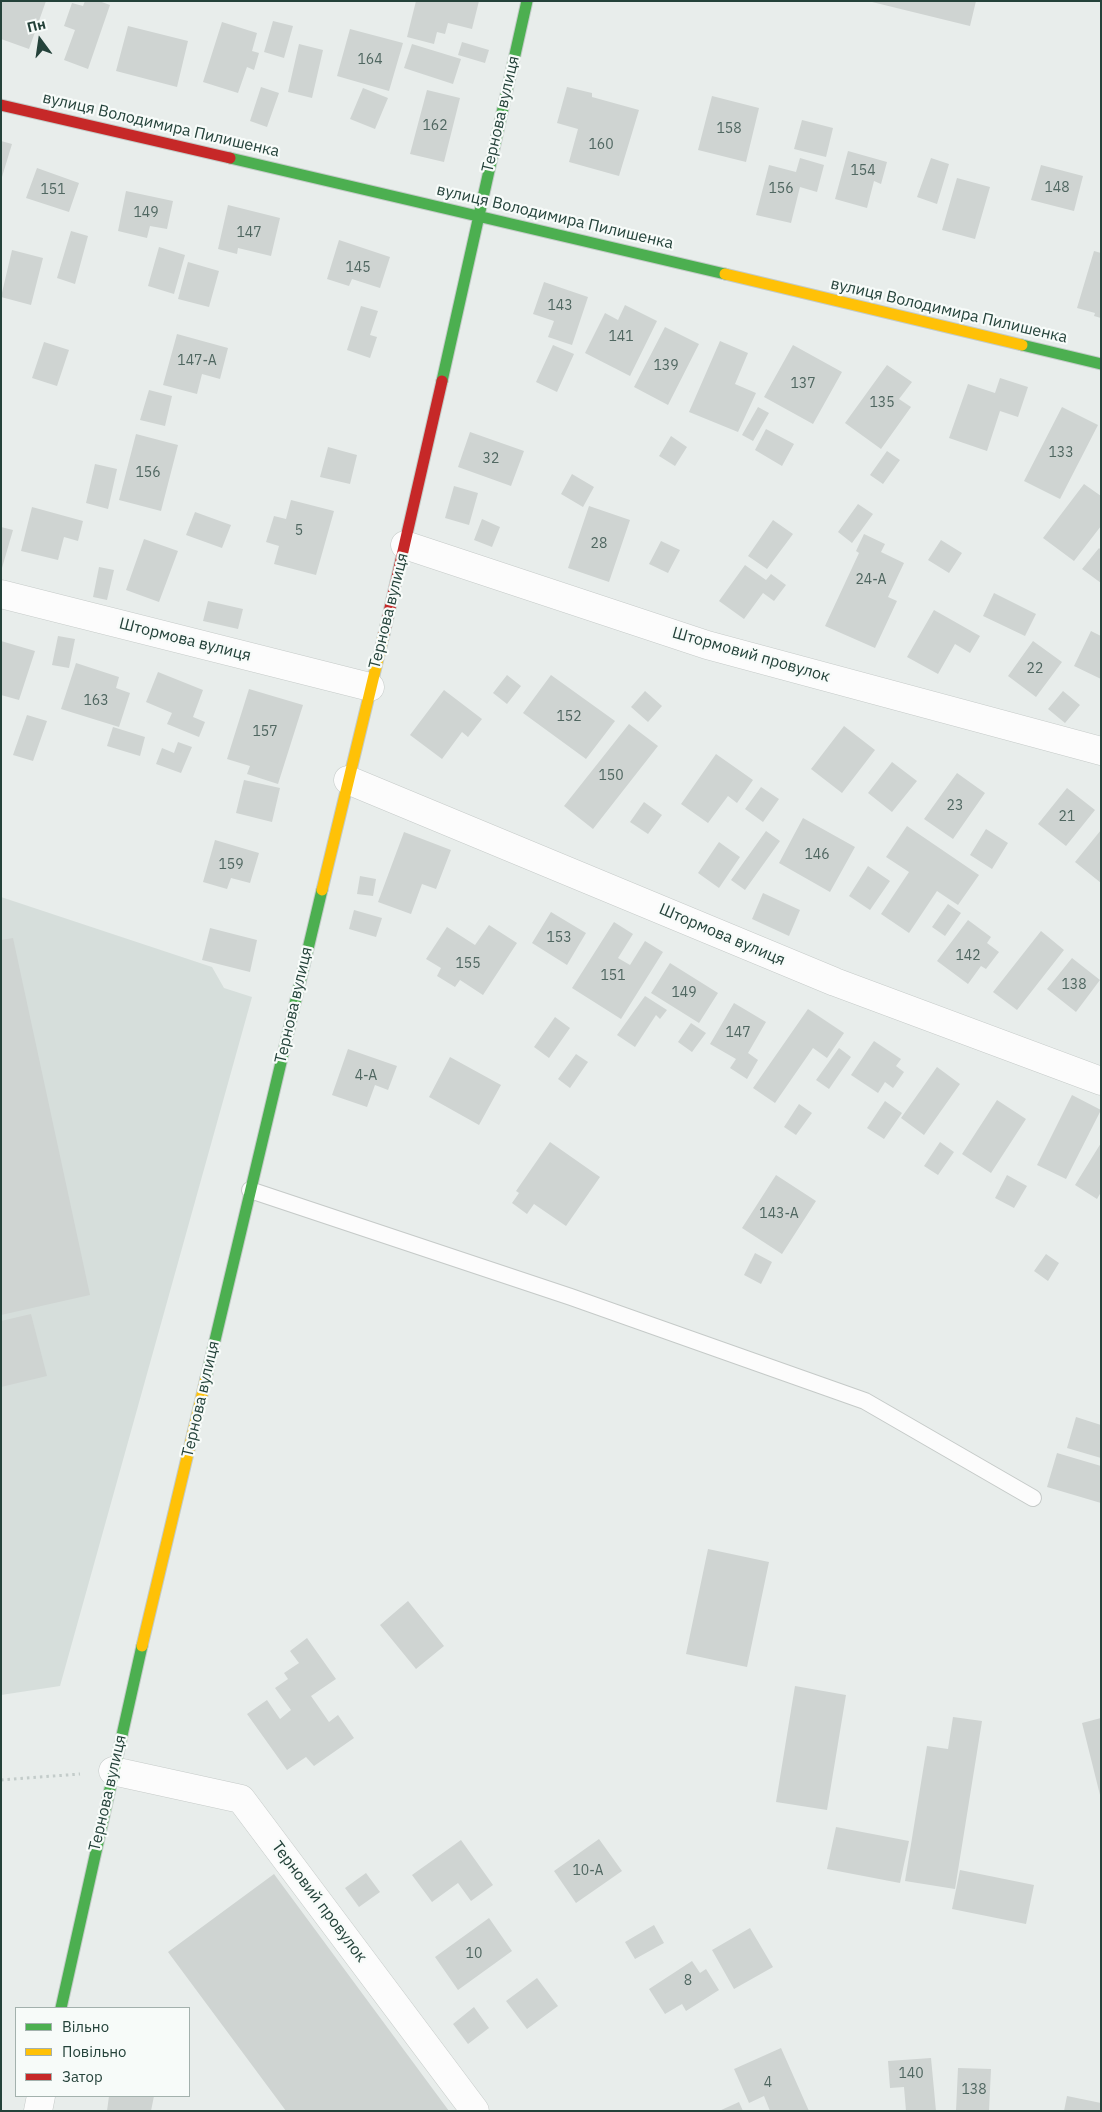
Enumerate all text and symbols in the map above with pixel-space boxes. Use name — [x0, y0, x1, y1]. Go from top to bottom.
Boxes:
text: Пн — [25, 14, 48, 36]
north arrow — [15, 15, 65, 65]
house number: 164 — [357, 52, 383, 68]
street label: Тернова вулиця — [478, 54, 524, 174]
street label: вулиця Володимира Пилишенка — [41, 88, 281, 162]
house number: 162 — [422, 118, 448, 134]
house number: 158 — [716, 121, 742, 137]
house number: 160 — [588, 137, 614, 153]
house number: 154 — [850, 163, 876, 179]
street label: вулиця Володимира Пилишенка — [435, 180, 675, 254]
house number: 148 — [1044, 180, 1070, 196]
house number: 156 — [768, 181, 794, 197]
house number: 151 — [40, 182, 66, 198]
house number: 149 — [133, 205, 159, 221]
house number: 147 — [236, 225, 262, 241]
house number: 145 — [345, 260, 371, 276]
street label: вулиця Володимира Пилишенка — [829, 274, 1069, 348]
house number: 143 — [547, 298, 573, 314]
house number: 141 — [608, 329, 634, 345]
house number: 147-А — [177, 353, 217, 369]
house number: 139 — [653, 358, 679, 374]
house number: 137 — [790, 376, 816, 392]
house number: 135 — [869, 395, 895, 411]
house number: 133 — [1048, 445, 1074, 461]
house number: 32 — [483, 451, 499, 467]
house number: 156 — [135, 465, 161, 481]
house number: 5 — [295, 523, 303, 539]
house number: 28 — [591, 536, 607, 552]
street label: Тернова вулиця — [365, 551, 413, 671]
house number: 24-А — [855, 572, 887, 588]
street label: Штормова вулиця — [117, 614, 253, 666]
street label: Штормовий провулок — [670, 623, 832, 687]
house number: 22 — [1027, 661, 1043, 677]
house number: 163 — [83, 693, 109, 709]
house number: 152 — [556, 709, 582, 725]
house number: 157 — [252, 724, 278, 740]
house number: 150 — [598, 768, 624, 784]
house number: 23 — [947, 798, 963, 814]
house number: 21 — [1059, 809, 1075, 825]
house number: 146 — [804, 847, 830, 863]
house number: 159 — [218, 857, 244, 873]
street label: Штормова вулиця — [656, 900, 788, 970]
house number: 153 — [546, 930, 572, 946]
street label: Тернова вулиця — [271, 945, 317, 1065]
house number: 142 — [955, 948, 981, 964]
house number: 155 — [455, 956, 481, 972]
house number: 151 — [600, 968, 626, 984]
house number: 138 — [1061, 977, 1087, 993]
house number: 149 — [671, 985, 697, 1001]
house number: 147 — [725, 1025, 751, 1041]
house number: 4-А — [355, 1068, 377, 1084]
house number: 143-А — [759, 1206, 799, 1222]
street label: Тернова вулиця — [178, 1339, 224, 1459]
street label: Тернова вулиця — [85, 1733, 131, 1853]
street label: Терновий провулок — [267, 1838, 371, 1966]
house number: 10-А — [572, 1863, 604, 1879]
house number: 10 — [466, 1946, 482, 1962]
house number: 8 — [684, 1973, 692, 1989]
legend — [15, 2007, 190, 2097]
text: Вільно — [62, 2017, 109, 2036]
text: Повільно — [62, 2042, 126, 2061]
house number: 140 — [898, 2066, 924, 2082]
text: Затор — [62, 2067, 103, 2086]
house number: 4 — [764, 2075, 772, 2091]
house number: 138 — [961, 2082, 987, 2098]

